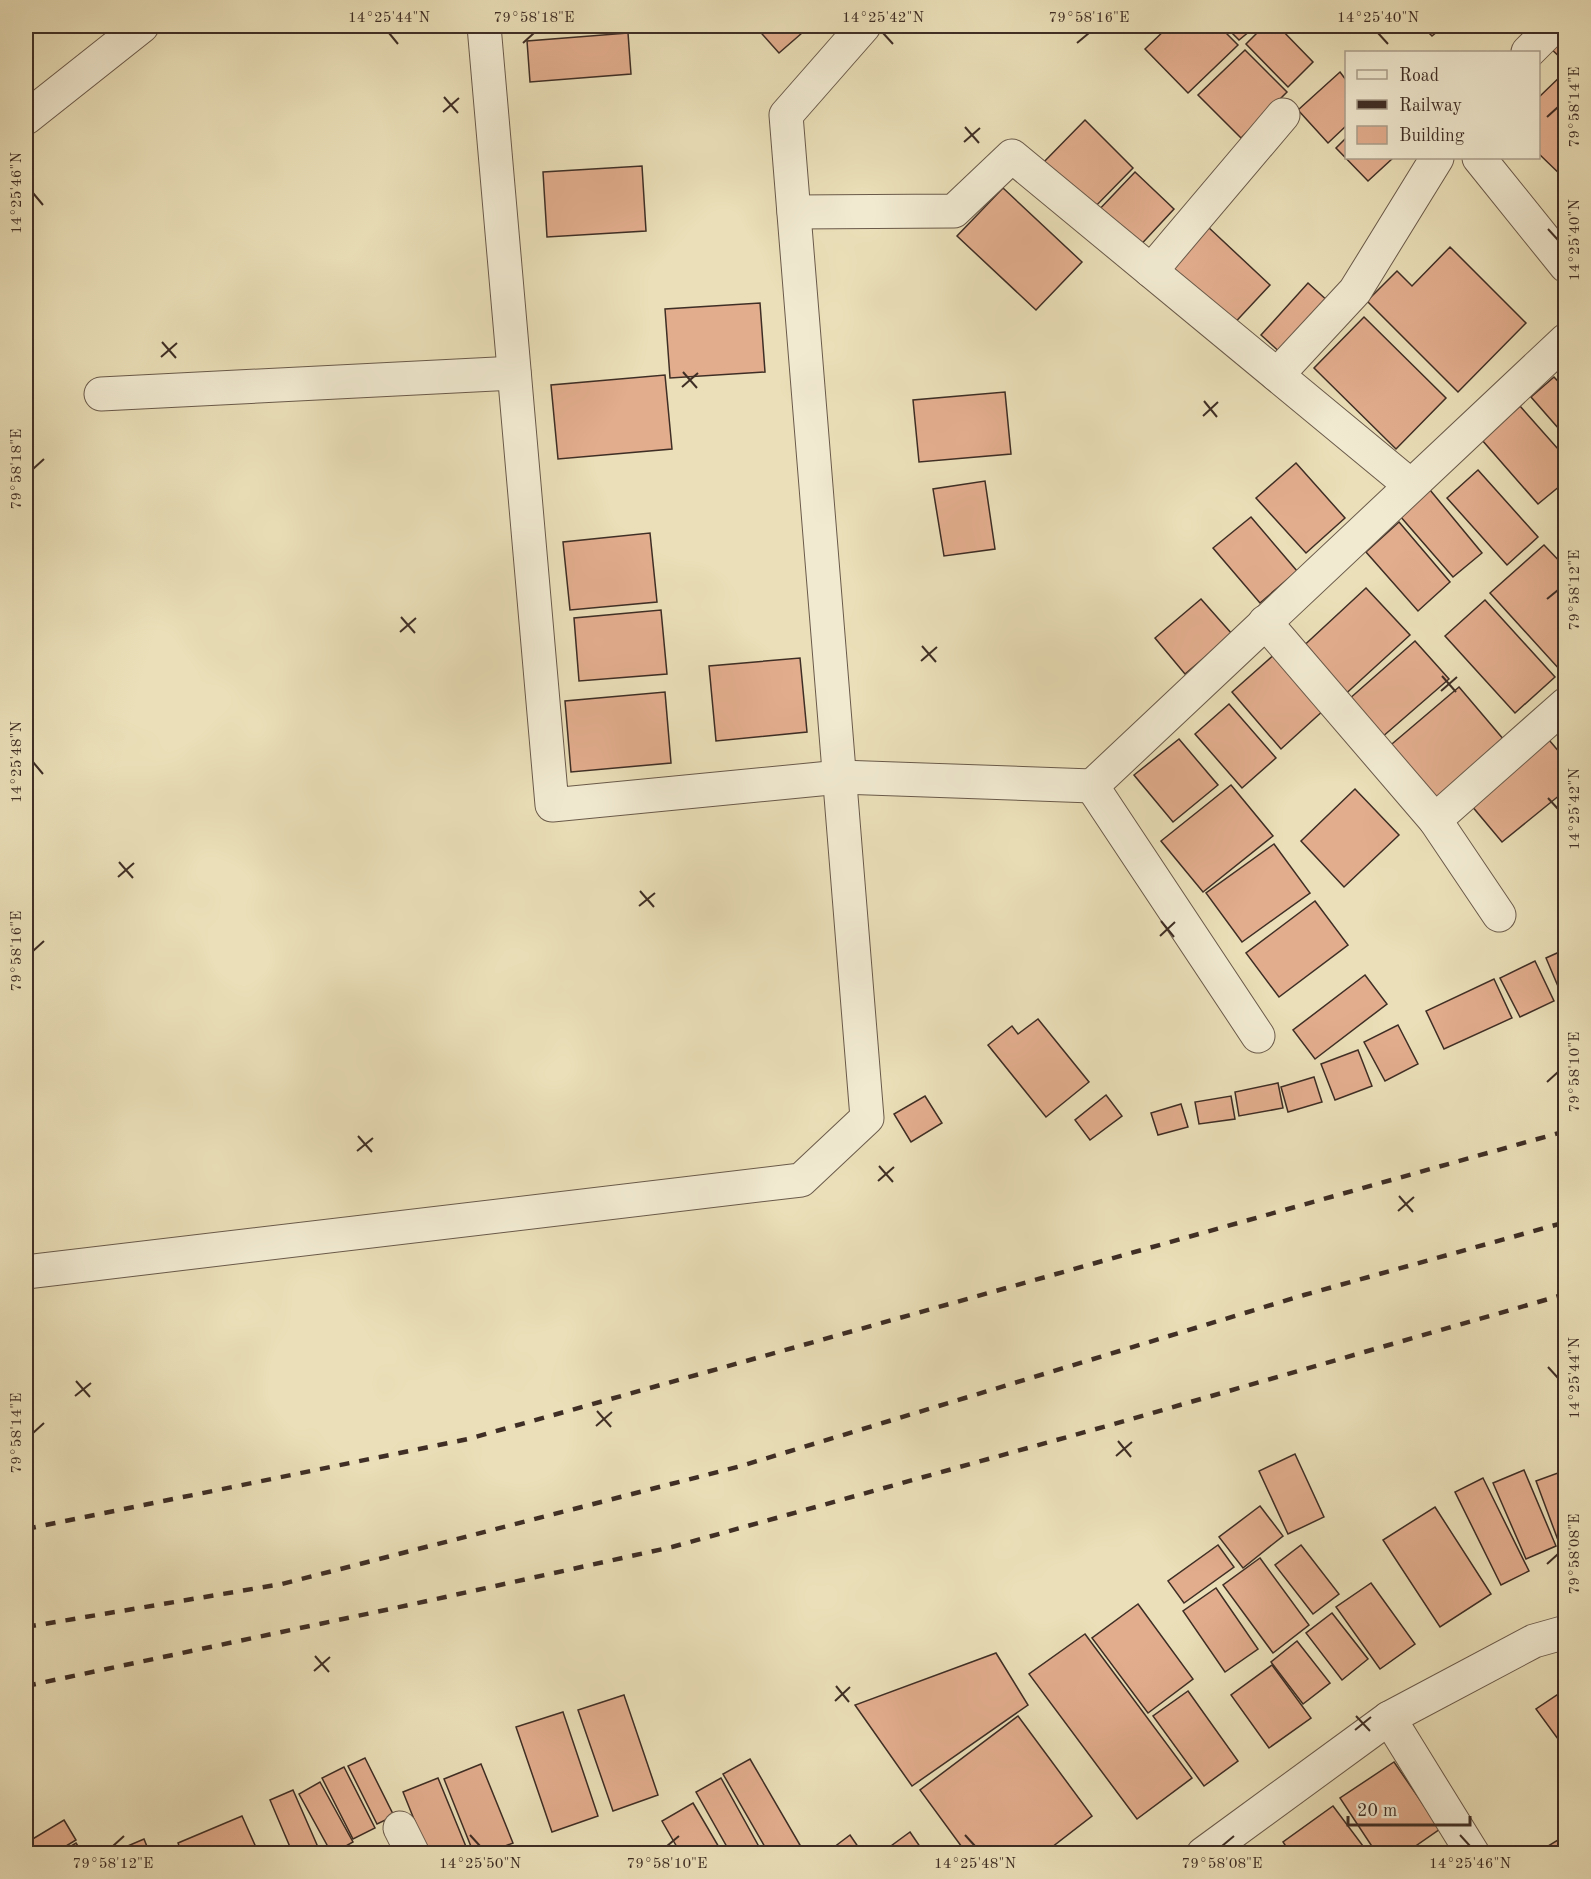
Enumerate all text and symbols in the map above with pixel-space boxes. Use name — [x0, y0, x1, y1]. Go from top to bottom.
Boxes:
text: 14°25'44"N — [348, 11, 430, 26]
text: 79°58'18"E — [494, 11, 574, 26]
text: 14°25'42"N — [842, 11, 924, 26]
text: 79°58'16"E — [1049, 11, 1129, 26]
text: 14°25'40"N — [1337, 11, 1419, 26]
legend — [1345, 51, 1540, 159]
text: Road — [1399, 67, 1439, 85]
text: 79°58'14"E — [1568, 67, 1583, 147]
text: Railway — [1399, 97, 1462, 115]
text: Building — [1399, 127, 1465, 145]
text: 14°25'46"N — [10, 152, 25, 234]
text: 14°25'40"N — [1568, 199, 1583, 281]
text: 79°58'18"E — [10, 429, 25, 509]
text: 79°58'12"E — [1568, 550, 1583, 630]
text: 14°25'48"N — [10, 721, 25, 803]
text: 14°25'42"N — [1568, 768, 1583, 850]
text: 79°58'16"E — [10, 911, 25, 991]
text: 79°58'10"E — [1568, 1032, 1583, 1112]
text: 14°25'44"N — [1568, 1337, 1583, 1419]
text: 79°58'14"E — [10, 1393, 25, 1473]
text: 79°58'08"E — [1568, 1514, 1583, 1594]
scale bar — [1348, 1789, 1470, 1827]
text: 20 m — [1357, 1802, 1397, 1820]
text: 79°58'12"E — [73, 1857, 153, 1872]
text: 14°25'50"N — [439, 1857, 521, 1872]
text: 79°58'10"E — [627, 1857, 707, 1872]
text: 14°25'48"N — [934, 1857, 1016, 1872]
text: 79°58'08"E — [1182, 1857, 1262, 1872]
text: 14°25'46"N — [1429, 1857, 1511, 1872]

